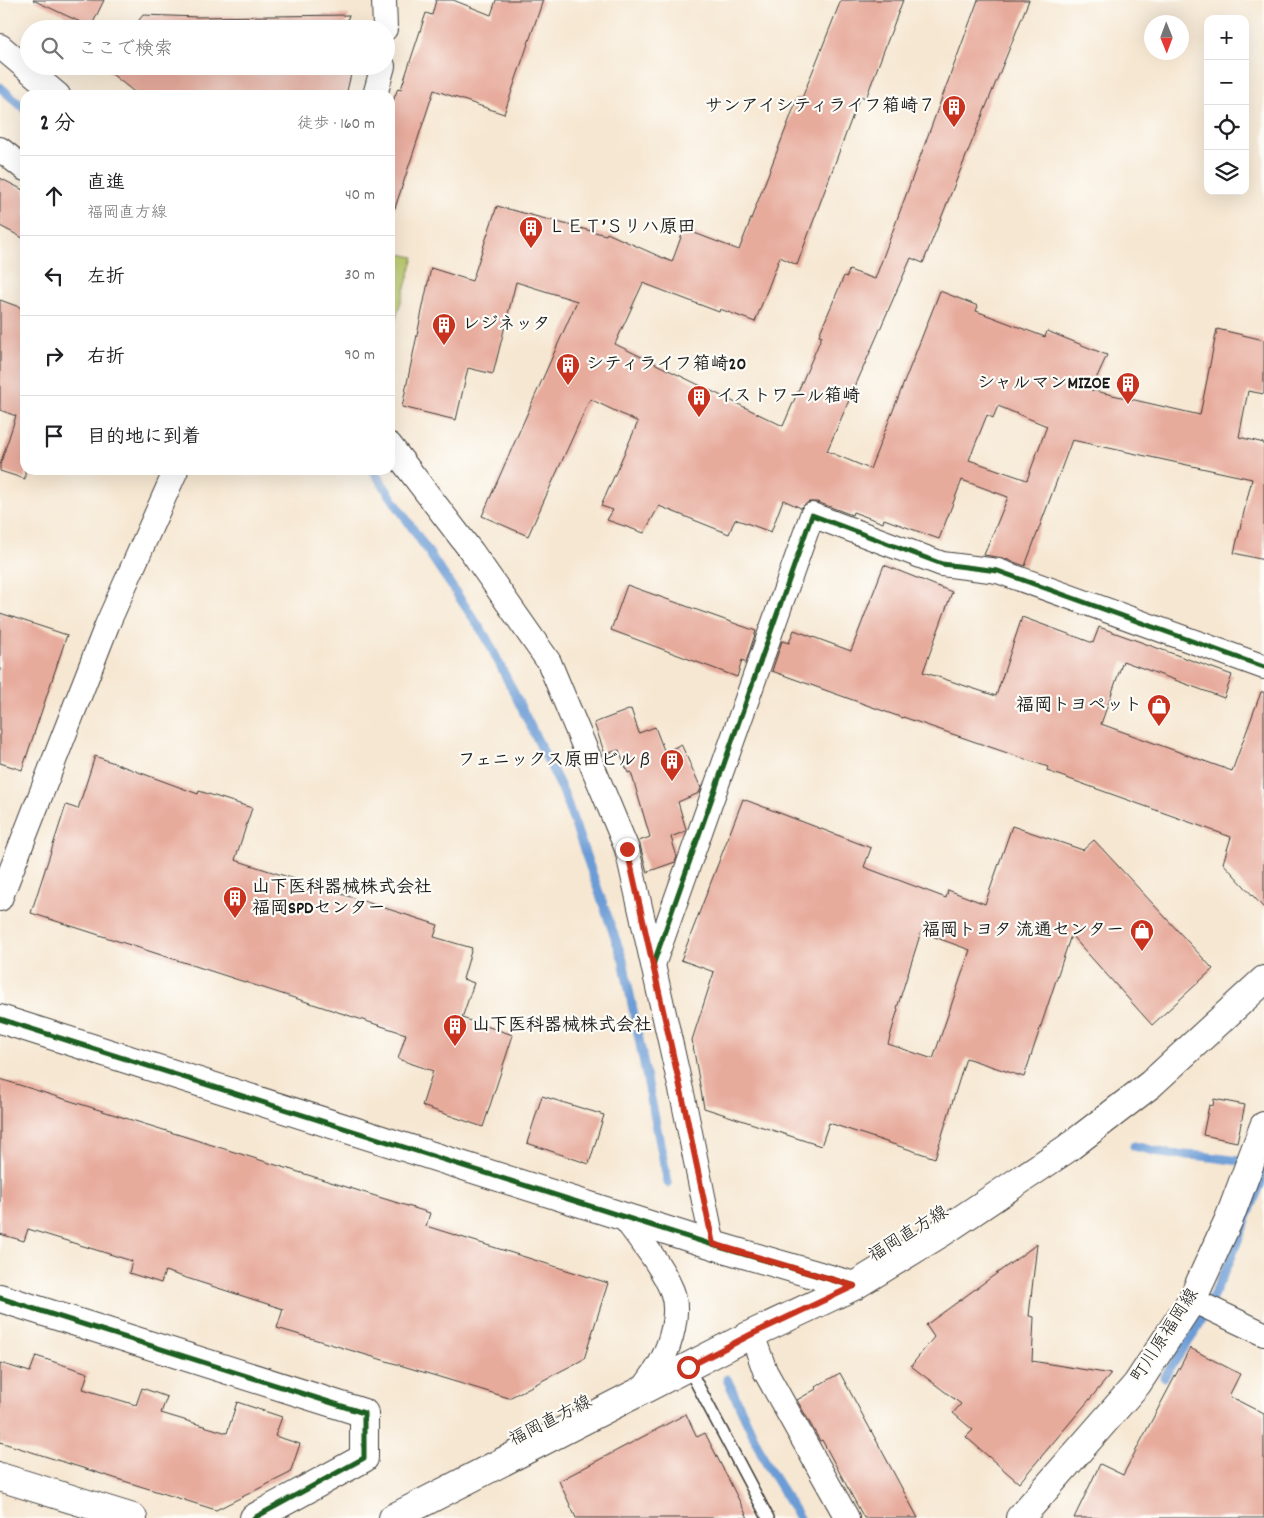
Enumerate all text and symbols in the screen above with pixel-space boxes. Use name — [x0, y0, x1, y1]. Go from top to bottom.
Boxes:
north arrow — [1144, 15, 1189, 60]
map controls — [1204, 15, 1249, 195]
button: + — [1204, 15, 1249, 60]
search box — [20, 20, 395, 75]
icon: search — [38, 34, 66, 62]
text: ここで検索 — [78, 37, 173, 64]
button: − — [1204, 60, 1249, 105]
building icon: サンアイシティライフ箱崎７ — [941, 94, 967, 128]
place label: サンアイシティライフ箱崎７ — [705, 95, 936, 120]
button: locate — [1204, 105, 1249, 150]
text: 2 分 — [40, 110, 75, 140]
text: 徒歩 · 160 m — [297, 113, 375, 136]
button: layers — [1204, 150, 1249, 195]
text: 直進 — [87, 171, 125, 198]
icon: ahead — [40, 182, 68, 210]
text: 40 m — [345, 184, 375, 207]
text: 福岡直方線 — [87, 202, 167, 225]
building icon: ＬＥＴ’Ｓリハ原田 — [518, 215, 544, 249]
place label: ＬＥＴ’Ｓリハ原田 — [548, 216, 696, 241]
icon: left — [40, 262, 68, 290]
text: 30 m — [345, 264, 375, 287]
text: 左折 — [87, 265, 125, 292]
building icon: レジネッタ — [431, 312, 457, 346]
place label: レジネッタ — [462, 313, 551, 338]
icon: right — [40, 342, 68, 370]
text: 90 m — [344, 344, 375, 367]
text: 右折 — [87, 345, 125, 372]
building icon: シティライフ箱崎20 — [555, 352, 581, 386]
place label: シティライフ箱崎20 — [586, 353, 746, 378]
building icon: シャルマンMIZOE — [1115, 371, 1141, 405]
place label: シャルマンMIZOE — [977, 372, 1111, 397]
building icon: イストワール箱崎 — [686, 384, 712, 418]
place label: イストワール箱崎 — [716, 385, 860, 410]
icon: arrive — [40, 422, 68, 450]
text: 目的地に到着 — [87, 425, 201, 452]
shop icon: 福岡トヨペット — [1146, 693, 1172, 727]
place label: 福岡トヨペット — [1016, 694, 1142, 719]
building icon: フェニックス原田ビルβ — [659, 748, 685, 782]
place label: フェニックス原田ビルβ — [458, 749, 654, 774]
route end — [616, 838, 639, 861]
place label: 山下医科器械株式会社 福岡SPDセンター — [252, 876, 432, 922]
building icon: 山下医科器械株式会社 福岡SPDセンター — [222, 885, 248, 919]
shop icon: 福岡トヨタ 流通センター — [1129, 918, 1155, 952]
place label: 福岡トヨタ 流通センター — [922, 919, 1124, 944]
building icon: 山下医科器械株式会社 — [442, 1013, 468, 1047]
place label: 山下医科器械株式会社 — [472, 1014, 652, 1039]
street label: 福岡直方線 — [864, 1201, 954, 1269]
street label: 町川原福岡線 — [1126, 1284, 1206, 1388]
route start — [677, 1356, 700, 1379]
street label: 福岡直方線 — [505, 1390, 597, 1454]

